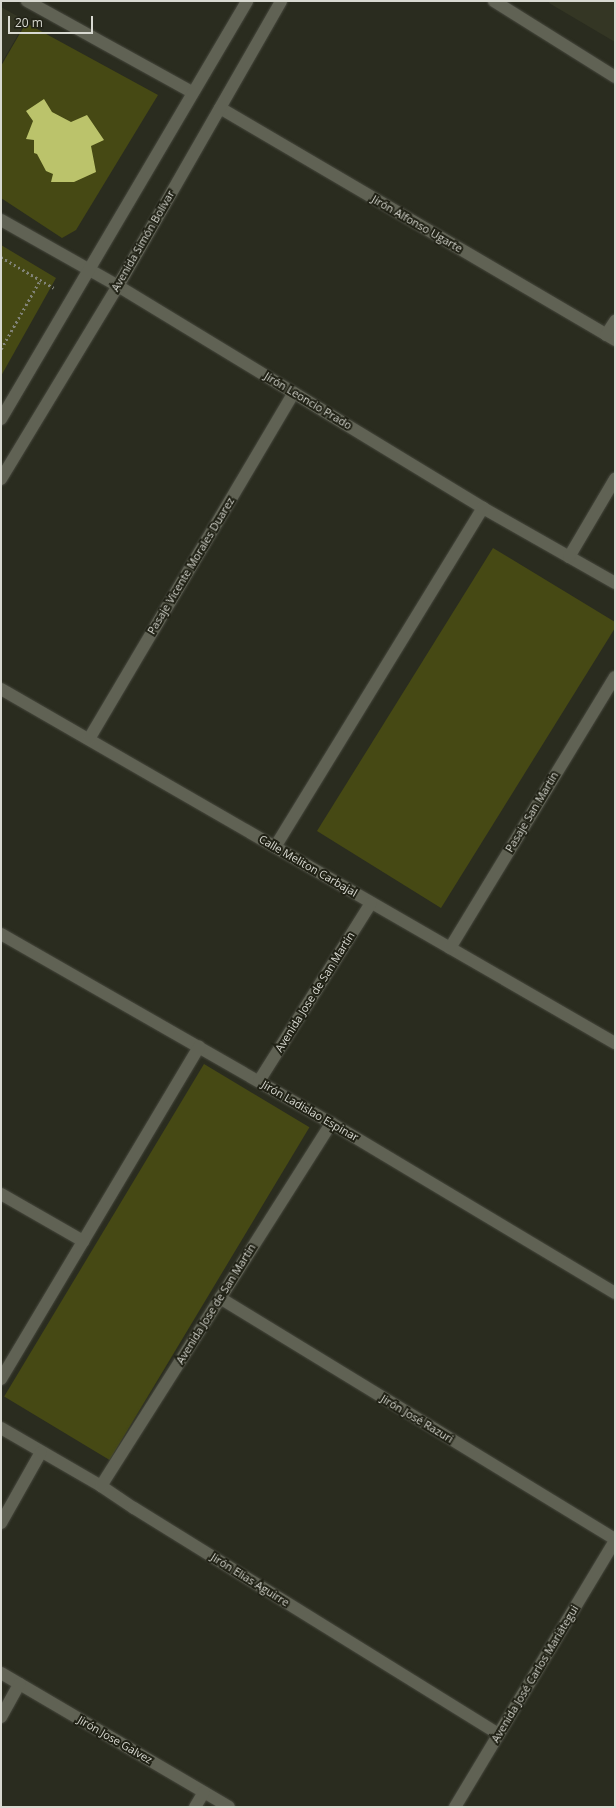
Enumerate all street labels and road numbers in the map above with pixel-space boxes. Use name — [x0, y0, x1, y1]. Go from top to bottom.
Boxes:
street label: Avenida Simón Bolívar — [109, 188, 177, 294]
street label: Jirón Alfonso Ugarte — [369, 193, 465, 255]
street label: Jirón Leoncio Prado — [262, 370, 354, 432]
street label: Pasaje Vicente Morales Duarez — [145, 495, 237, 637]
street label: Pasaje San Martín — [503, 769, 561, 855]
street label: Calle Meliton Carbajal — [256, 832, 360, 900]
street label: Avenida Jose de San Martin — [273, 929, 357, 1055]
street label: Jirón Ladislao Espinar — [259, 1078, 361, 1144]
street label: Avenida Jose de San Martin — [174, 1241, 258, 1367]
street label: Jirón José Razuri — [378, 1392, 456, 1446]
street label: Jirón Elias Aguirre — [208, 1551, 292, 1609]
street label: Avenida José Carlos Mariátegui — [489, 1603, 581, 1745]
street label: Jirón Jose Galvez — [75, 1713, 155, 1767]

